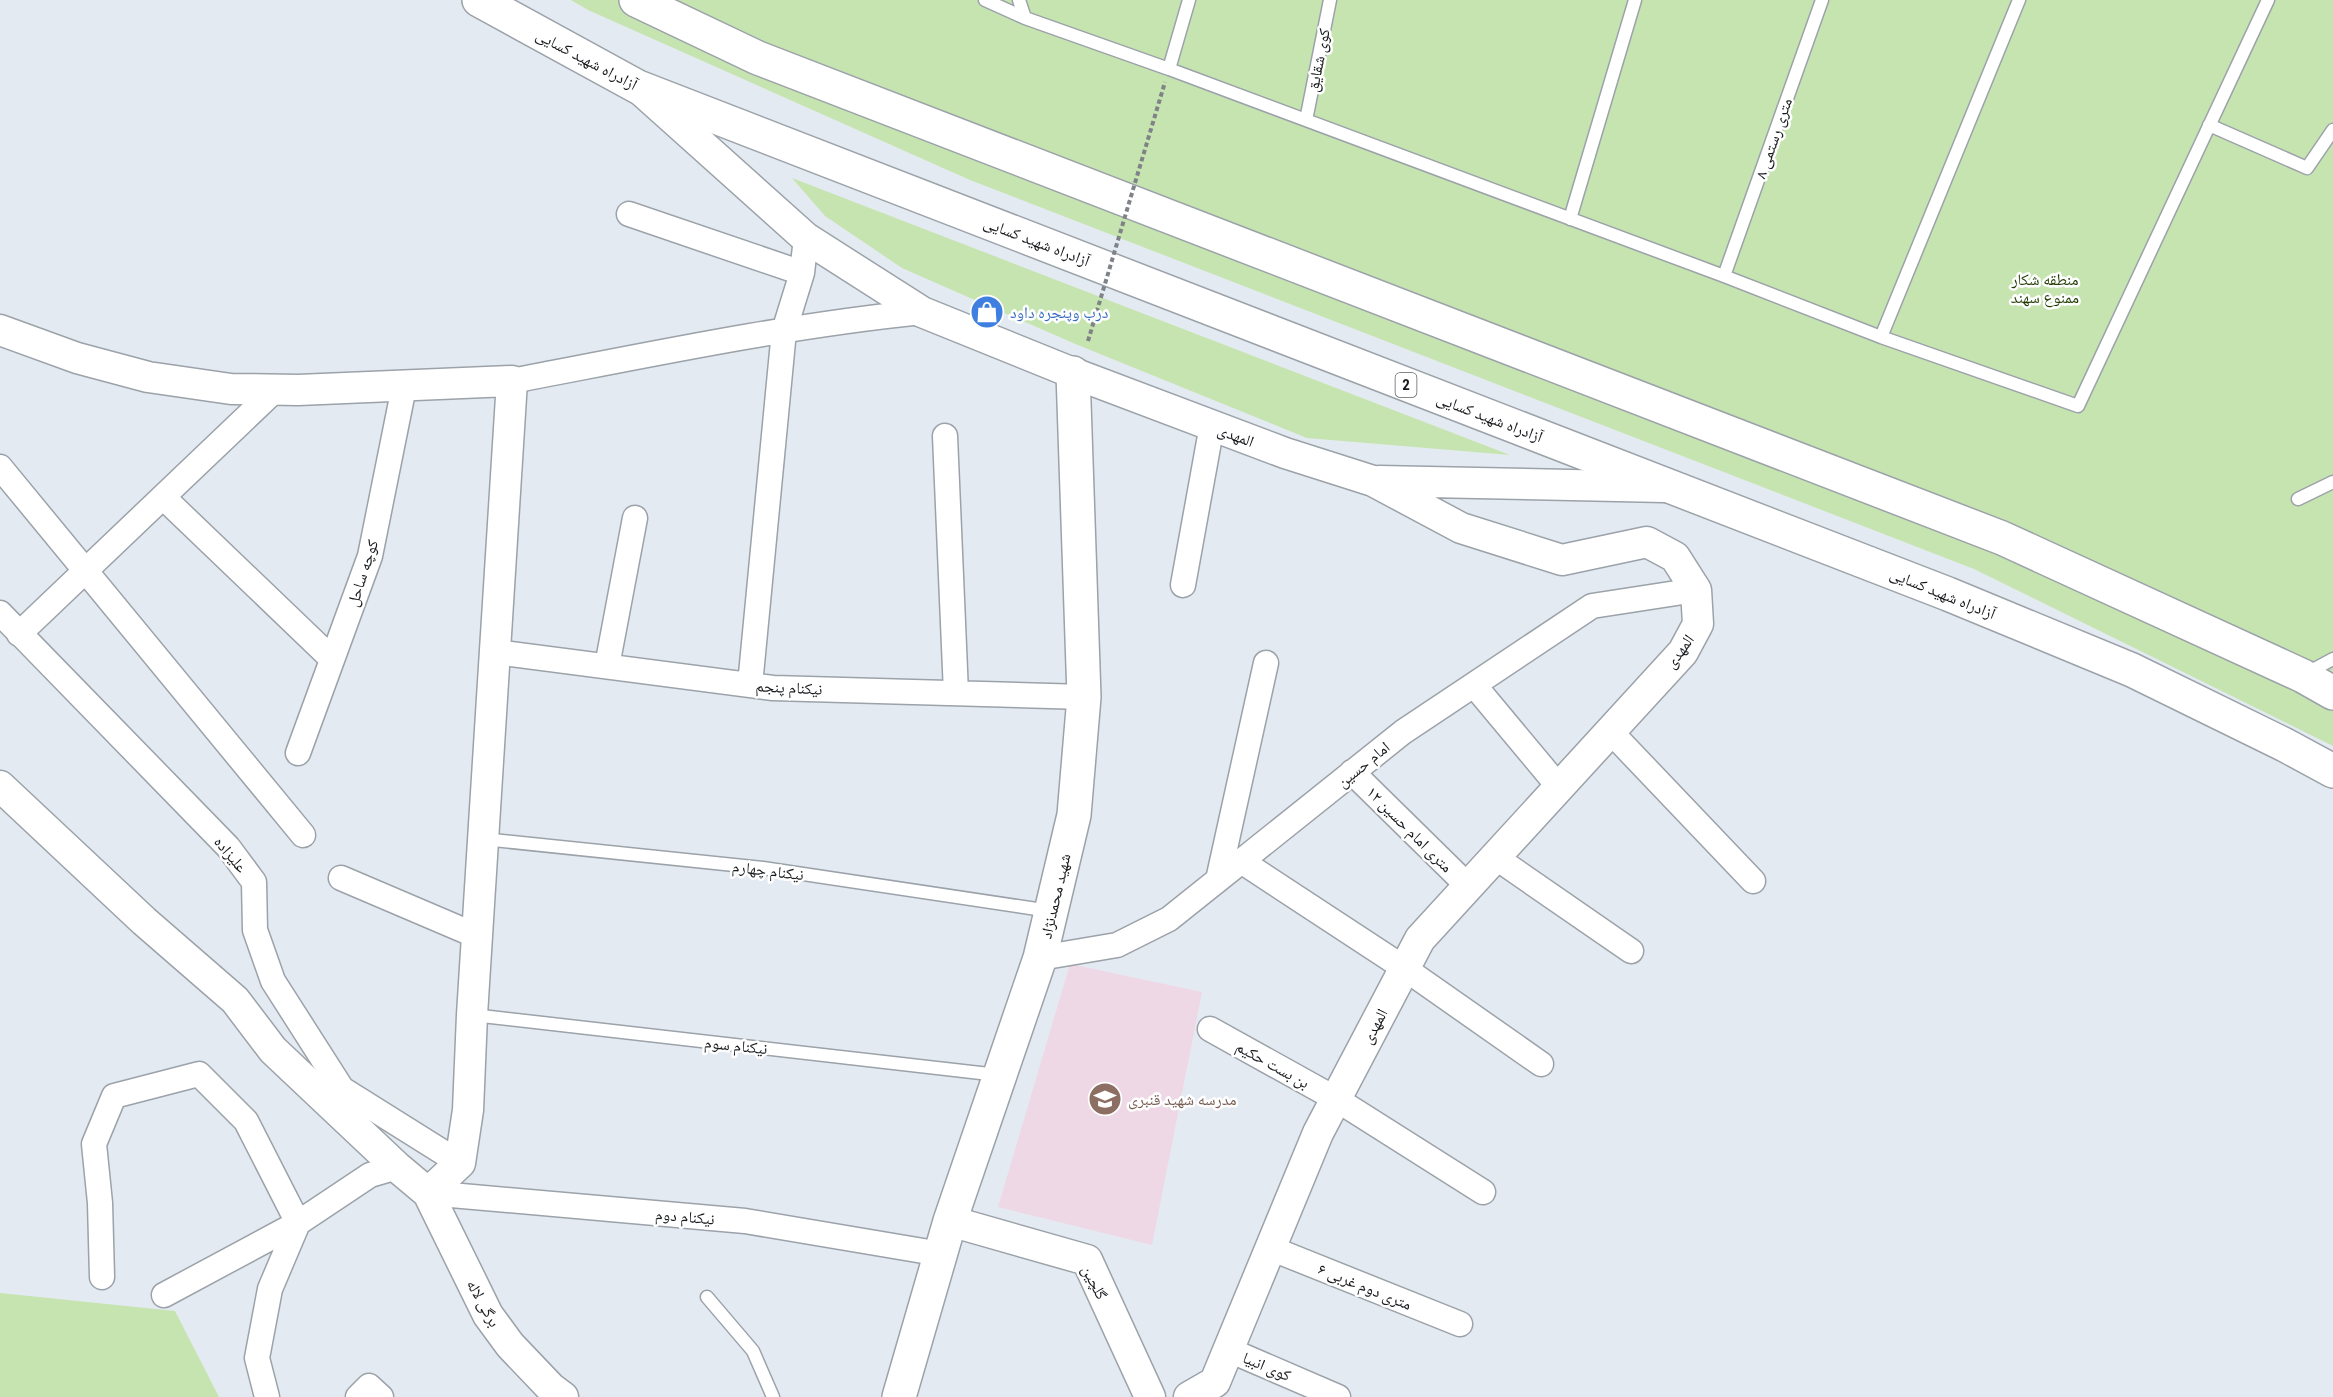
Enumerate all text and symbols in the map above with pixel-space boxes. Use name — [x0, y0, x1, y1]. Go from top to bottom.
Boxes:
street label: آزادراه شهید کسایی — [532, 25, 641, 95]
street label: کوی شقایق — [1303, 26, 1335, 94]
street label: ۸ متری رستمی — [1751, 95, 1797, 181]
street label: آزادراه شهید کسایی — [981, 213, 1093, 272]
park label: منطقه شکار ممنوع سهند — [2010, 270, 2079, 308]
shop icon: درب وپنجره داود — [969, 294, 1005, 330]
place label: درب وپنجره داود — [1010, 303, 1108, 322]
road number: 2 — [1396, 373, 1416, 397]
street label: آزادراه شهید کسایی — [1434, 389, 1546, 448]
street label: المهدی — [1215, 420, 1257, 452]
street label: کوچه ساحل — [343, 537, 383, 609]
street label: آزادراه شهید کسایی — [1887, 564, 1999, 625]
street label: المهدی — [1661, 631, 1699, 673]
street label: نیکنام پنجم — [755, 676, 823, 700]
street label: امام حسین — [1333, 737, 1394, 792]
street label: ۱۲ متری امام حسین — [1362, 782, 1457, 877]
street label: علیزاده — [210, 832, 251, 876]
street label: شهید محمدنژاد — [1036, 852, 1075, 941]
street label: نیکنام چهارم — [731, 857, 805, 885]
street label: المهدی — [1357, 1005, 1392, 1048]
street label: نیکنام سوم — [703, 1033, 769, 1059]
street label: بن بست حکیم — [1232, 1037, 1313, 1093]
school or university icon: مدرسه شهید قنبری — [1087, 1081, 1123, 1117]
place label: مدرسه شهید قنبری — [1128, 1090, 1237, 1110]
street label: نیکنام دوم — [654, 1204, 715, 1230]
street label: ۶ متری دوم غربی — [1315, 1259, 1414, 1315]
street label: گلچین — [1077, 1262, 1112, 1304]
street label: برگی لاله — [462, 1276, 504, 1331]
street label: کوی انبیا — [1240, 1348, 1294, 1386]

